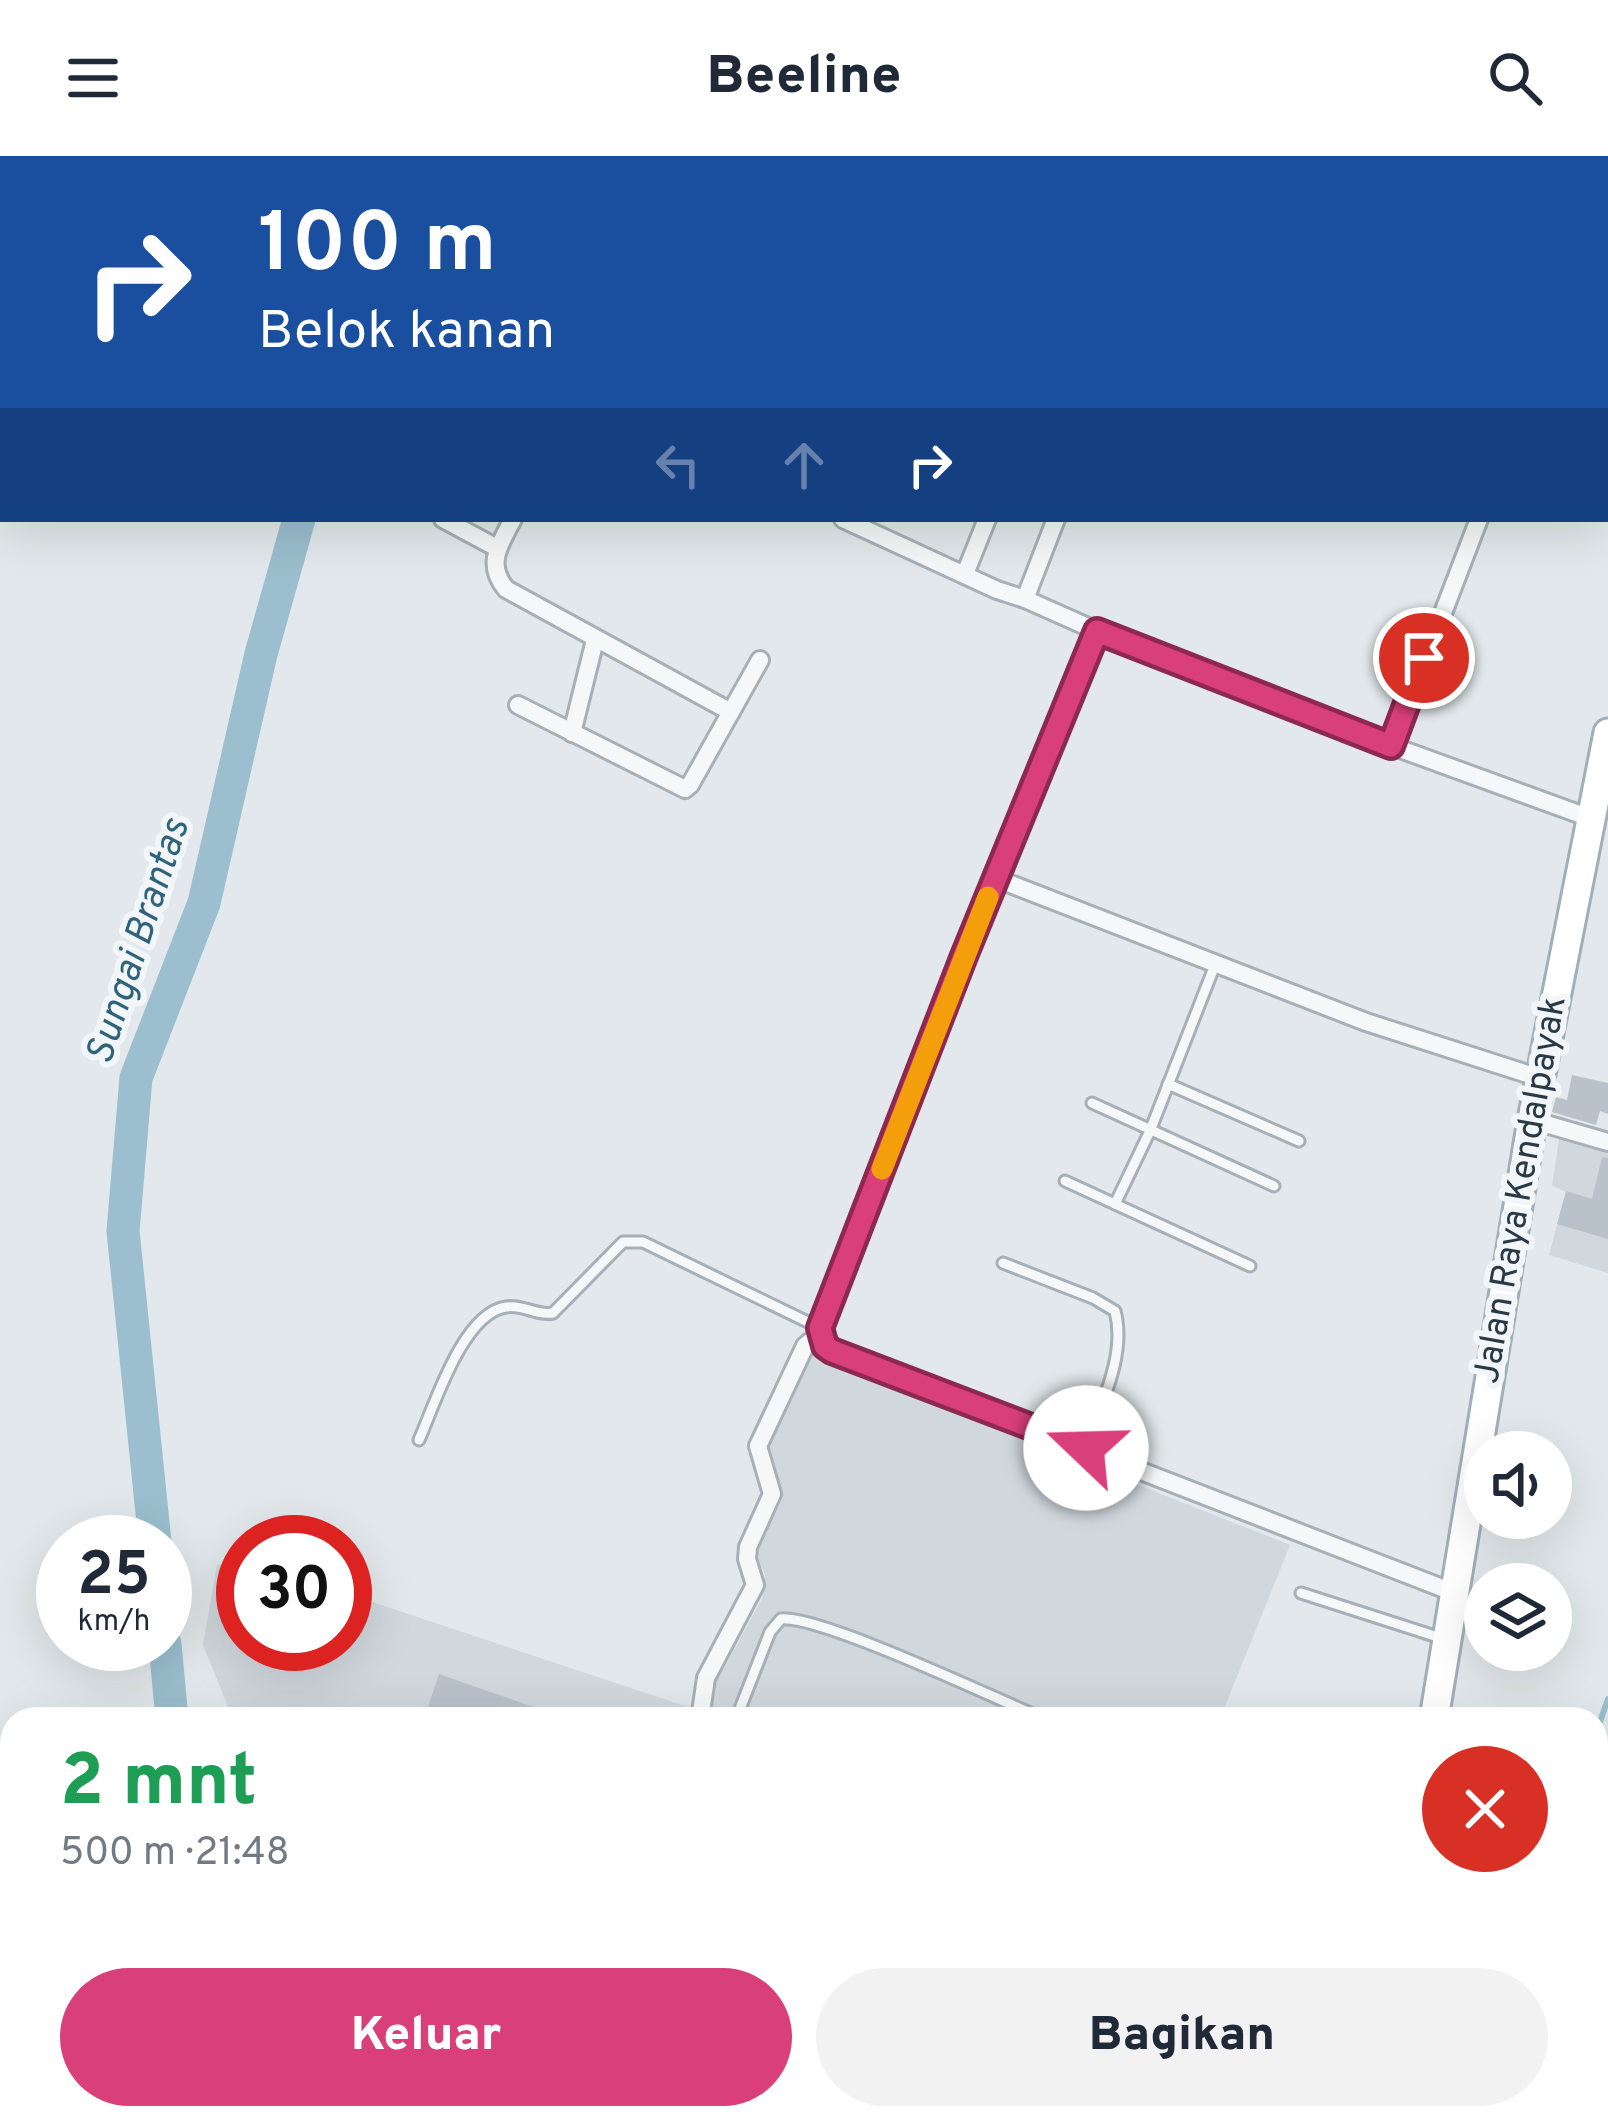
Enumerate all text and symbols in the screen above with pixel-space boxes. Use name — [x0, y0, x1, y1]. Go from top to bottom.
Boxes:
text: Beeline — [706, 44, 902, 113]
icon: menu — [60, 45, 126, 111]
icon: search — [1482, 45, 1548, 111]
text: 100 m — [258, 195, 497, 301]
icon: right — [60, 204, 216, 360]
text: Belok kanan — [258, 299, 555, 368]
icon: left — [645, 432, 711, 498]
icon: ahead — [771, 432, 837, 498]
icon: right — [897, 432, 963, 498]
pin — [1373, 607, 1475, 709]
icon: arrive — [1391, 625, 1457, 691]
water label: Sungai Brantas — [77, 812, 203, 1071]
street label: Jalan Raya Kendalpayak — [1465, 993, 1579, 1387]
position arrow — [1023, 1385, 1149, 1511]
map controls — [1464, 1431, 1572, 1671]
button: sound — [1464, 1431, 1572, 1539]
speed limit sign: 30 — [216, 1515, 372, 1671]
text: 25 — [77, 1540, 151, 1616]
button: layers — [1464, 1563, 1572, 1671]
text: km/h — [78, 1604, 150, 1641]
text: 2 mnt — [60, 1739, 257, 1831]
button: close — [1422, 1746, 1548, 1872]
text: 500 m · 21:48 — [60, 1830, 290, 1879]
button: Keluar — [60, 1968, 792, 2106]
button: Bagikan — [816, 1968, 1548, 2106]

